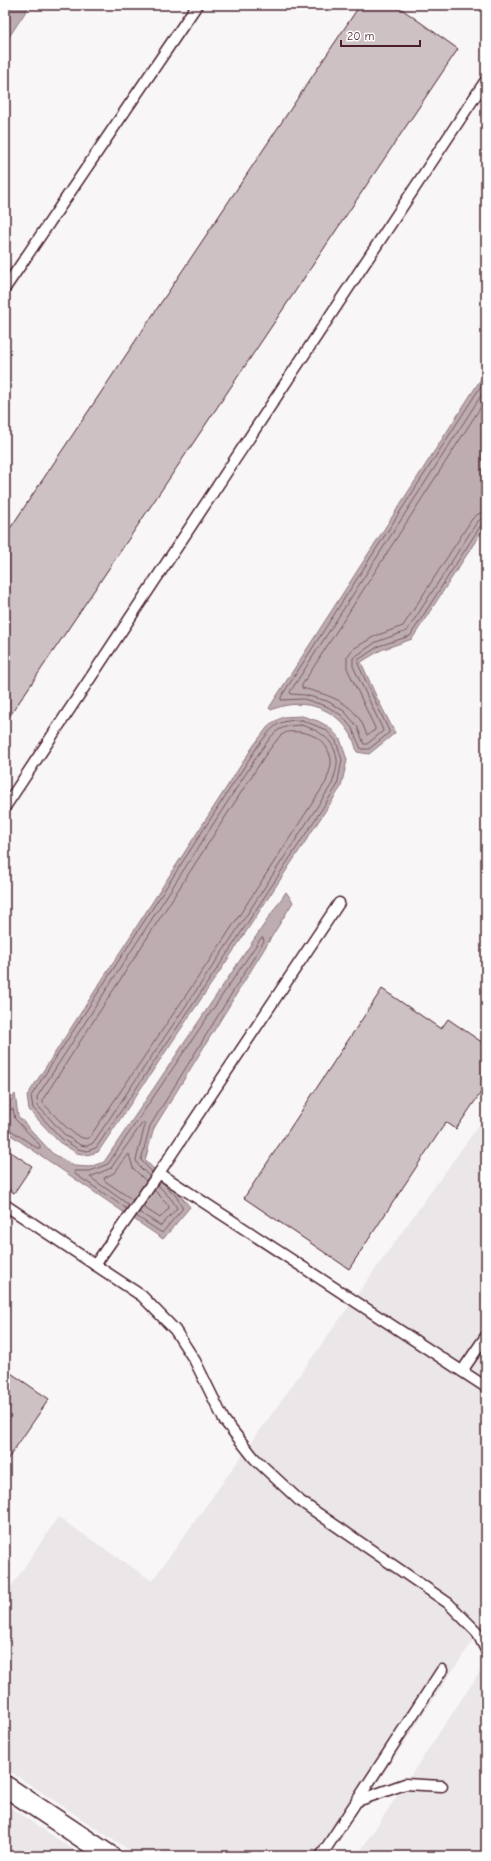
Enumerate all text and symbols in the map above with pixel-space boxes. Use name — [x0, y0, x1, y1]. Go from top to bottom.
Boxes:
scale bar — [341, 22, 420, 48]
text: 20 m — [347, 29, 375, 43]

